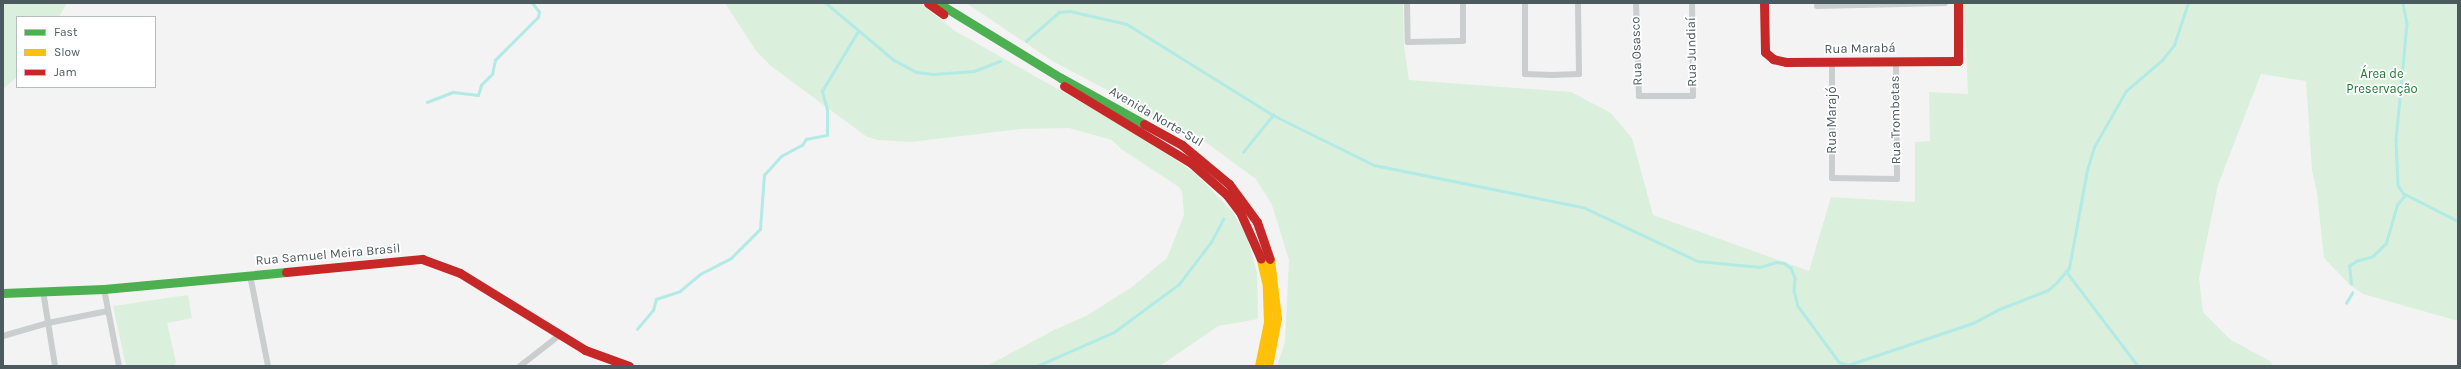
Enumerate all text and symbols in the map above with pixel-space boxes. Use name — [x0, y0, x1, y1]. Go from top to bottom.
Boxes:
legend — [16, 16, 156, 88]
street label: Rua Osasco — [1628, 16, 1646, 86]
street label: Rua Jundiaí — [1684, 17, 1700, 87]
text: Fast — [54, 25, 77, 39]
street label: Rua Marabá — [1824, 41, 1896, 57]
text: Slow — [54, 45, 80, 59]
text: Jam — [54, 65, 77, 79]
park label: Área de Preservação — [2346, 67, 2418, 98]
street label: Rua Trombetas — [1887, 75, 1905, 165]
street label: Avenida Norte-Sul — [1106, 84, 1206, 150]
street label: Rua Marajó — [1824, 86, 1840, 154]
street label: Rua Samuel Meira Brasil — [255, 241, 401, 269]

